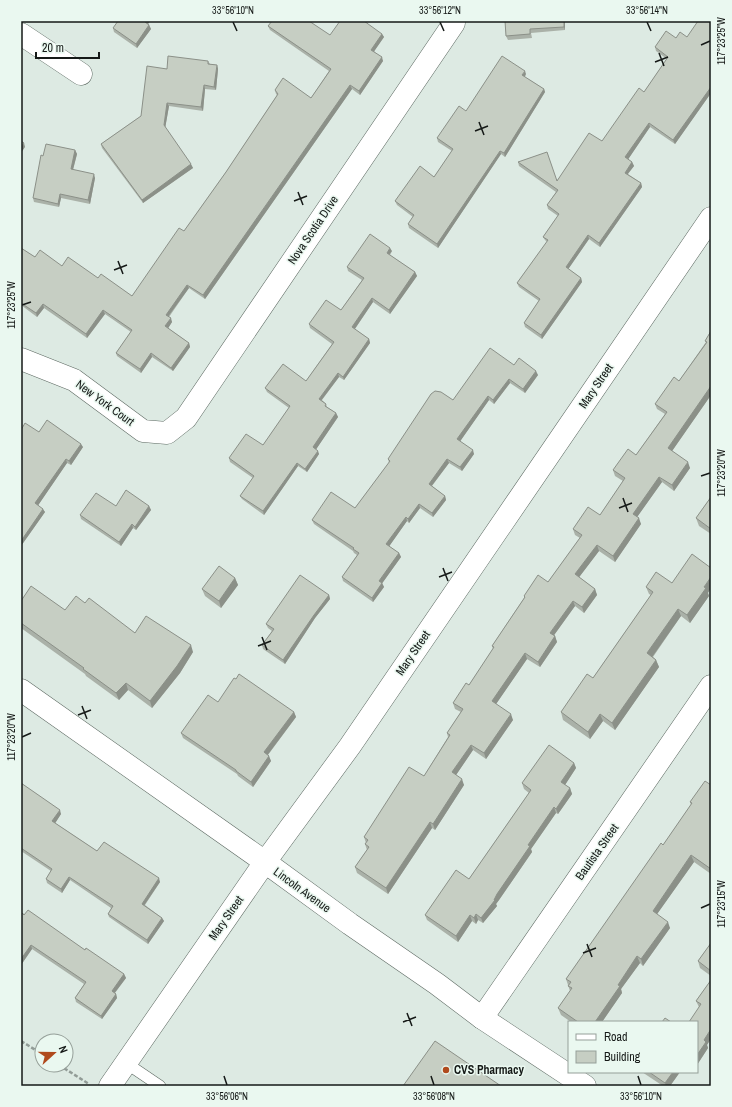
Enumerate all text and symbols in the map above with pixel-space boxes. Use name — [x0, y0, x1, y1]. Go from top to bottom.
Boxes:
text: 33°56'10"N — [212, 4, 254, 17]
text: 33°56'12"N — [419, 4, 461, 17]
text: 33°56'14"N — [626, 4, 668, 17]
text: 117°23'25"W — [715, 17, 728, 65]
scale bar — [36, 34, 99, 60]
text: 20 m — [42, 40, 64, 56]
street label: Nova Scotia Drive — [284, 192, 342, 268]
text: 117°23'25"W — [5, 281, 18, 329]
street label: Mary Street — [575, 360, 617, 412]
street label: New York Court — [73, 376, 138, 430]
text: 117°23'20"W — [715, 449, 728, 497]
street label: Mary Street — [392, 627, 434, 679]
text: 117°23'20"W — [5, 713, 18, 761]
street label: Bautista Street — [572, 821, 622, 883]
street label: Lincoln Avenue — [270, 864, 334, 916]
text: 117°23'15"W — [715, 880, 728, 928]
street label: Mary Street — [205, 892, 247, 943]
legend — [568, 1021, 698, 1073]
text: Road — [604, 1029, 628, 1045]
north arrow — [34, 1033, 74, 1073]
text: N — [56, 1044, 71, 1055]
text: Building — [604, 1049, 641, 1065]
place label: CVS Pharmacy — [454, 1062, 525, 1078]
marker: CVS Pharmacy — [441, 1065, 451, 1075]
text: 33°56'06"N — [206, 1090, 248, 1103]
text: 33°56'08"N — [413, 1090, 455, 1103]
text: 33°56'10"N — [620, 1090, 662, 1103]

